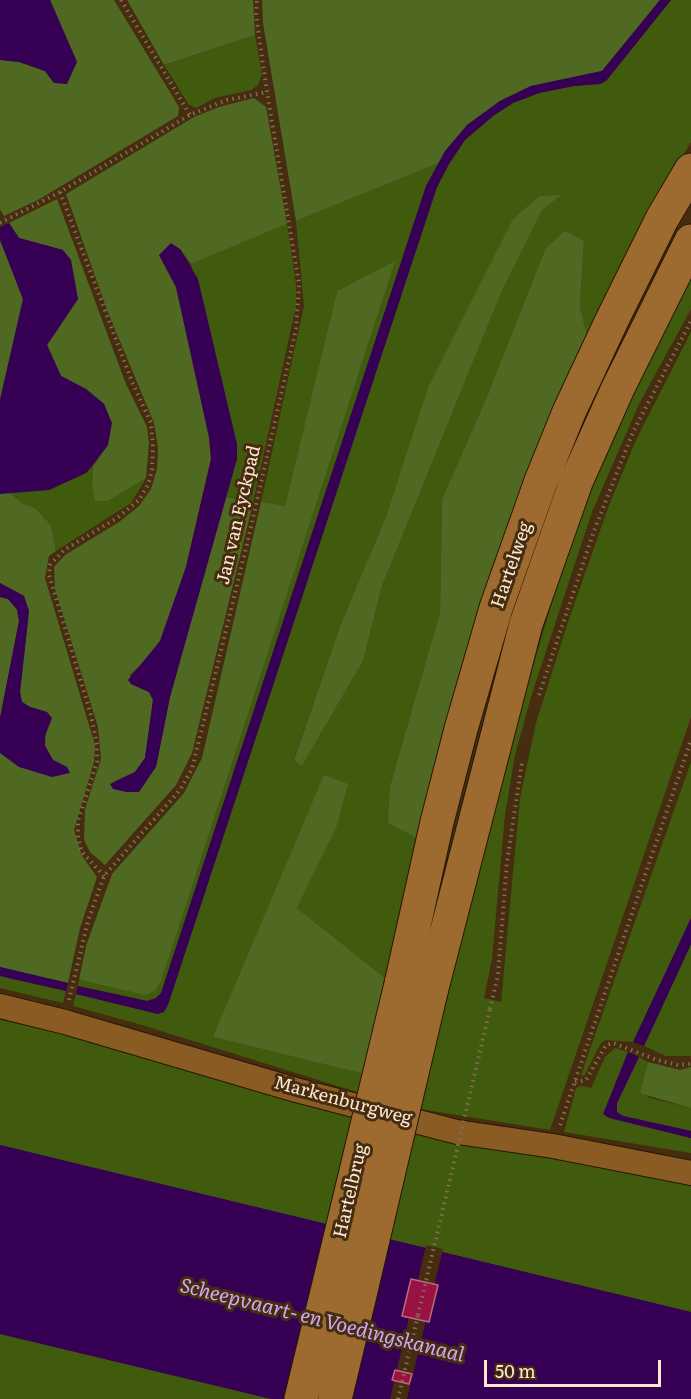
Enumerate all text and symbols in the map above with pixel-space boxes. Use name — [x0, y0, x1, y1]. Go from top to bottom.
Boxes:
street label: Jan van Eyckpad — [212, 443, 266, 587]
street label: Hartelweg — [487, 519, 537, 611]
street label: Markenburgweg — [272, 1072, 414, 1130]
street label: Hartelbrug — [330, 1142, 372, 1240]
water label: Scheepvaart- en Voedingskanaal — [178, 1274, 466, 1368]
scale bar — [487, 1348, 664, 1386]
text: 50 m — [495, 1357, 536, 1384]

